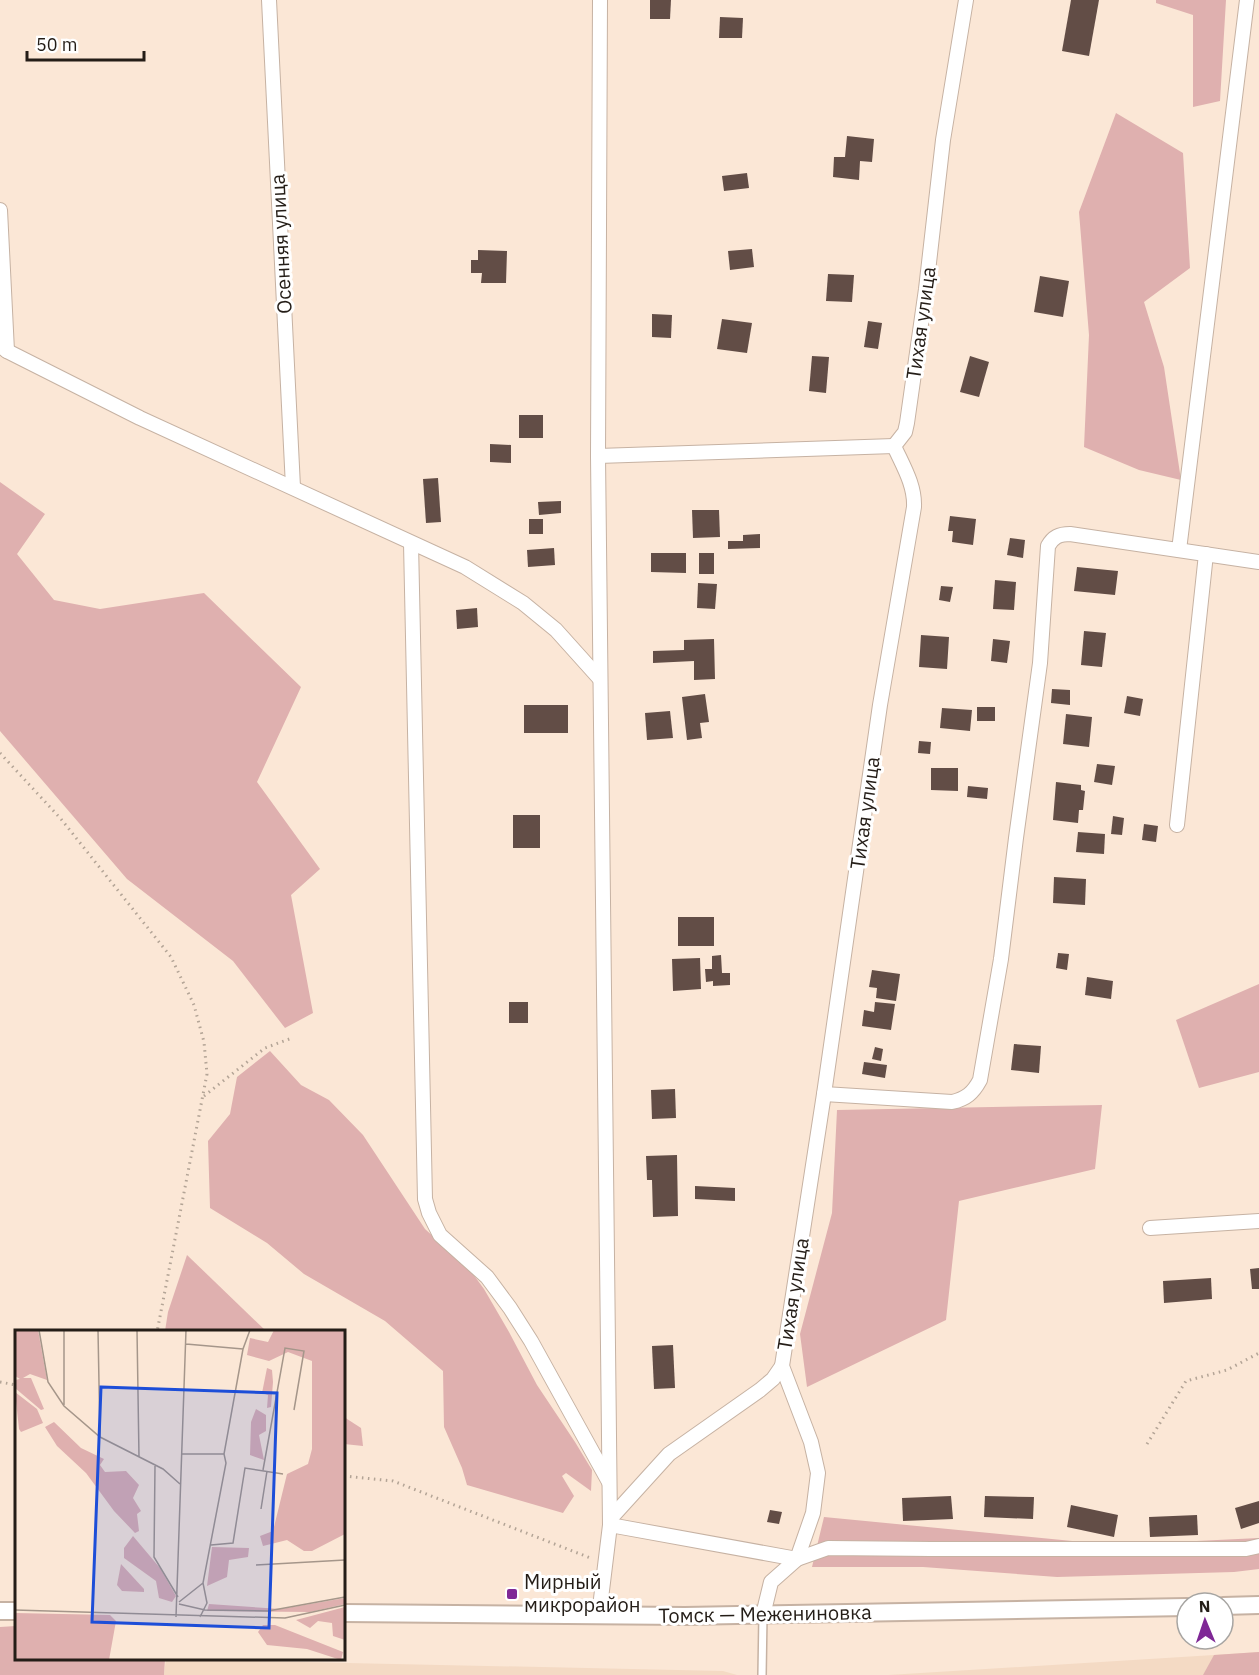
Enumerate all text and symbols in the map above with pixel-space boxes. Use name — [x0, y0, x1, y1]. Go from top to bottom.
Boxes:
scale bar — [27, 24, 144, 62]
text: 50 m — [36, 33, 78, 56]
street label: Осенняя улица — [263, 173, 298, 315]
street label: Тихая улица — [899, 264, 942, 381]
street label: Тихая улица — [843, 754, 886, 871]
street label: Тихая улица — [770, 1235, 815, 1352]
inset map — [15, 1330, 345, 1660]
place label: Мирный микрорайон — [524, 1568, 640, 1618]
marker: Мирный микрорайон — [505, 1587, 519, 1601]
north arrow — [1175, 1591, 1235, 1651]
text: N — [1198, 1596, 1211, 1616]
street label: Томск — Межениновка — [658, 1598, 872, 1629]

